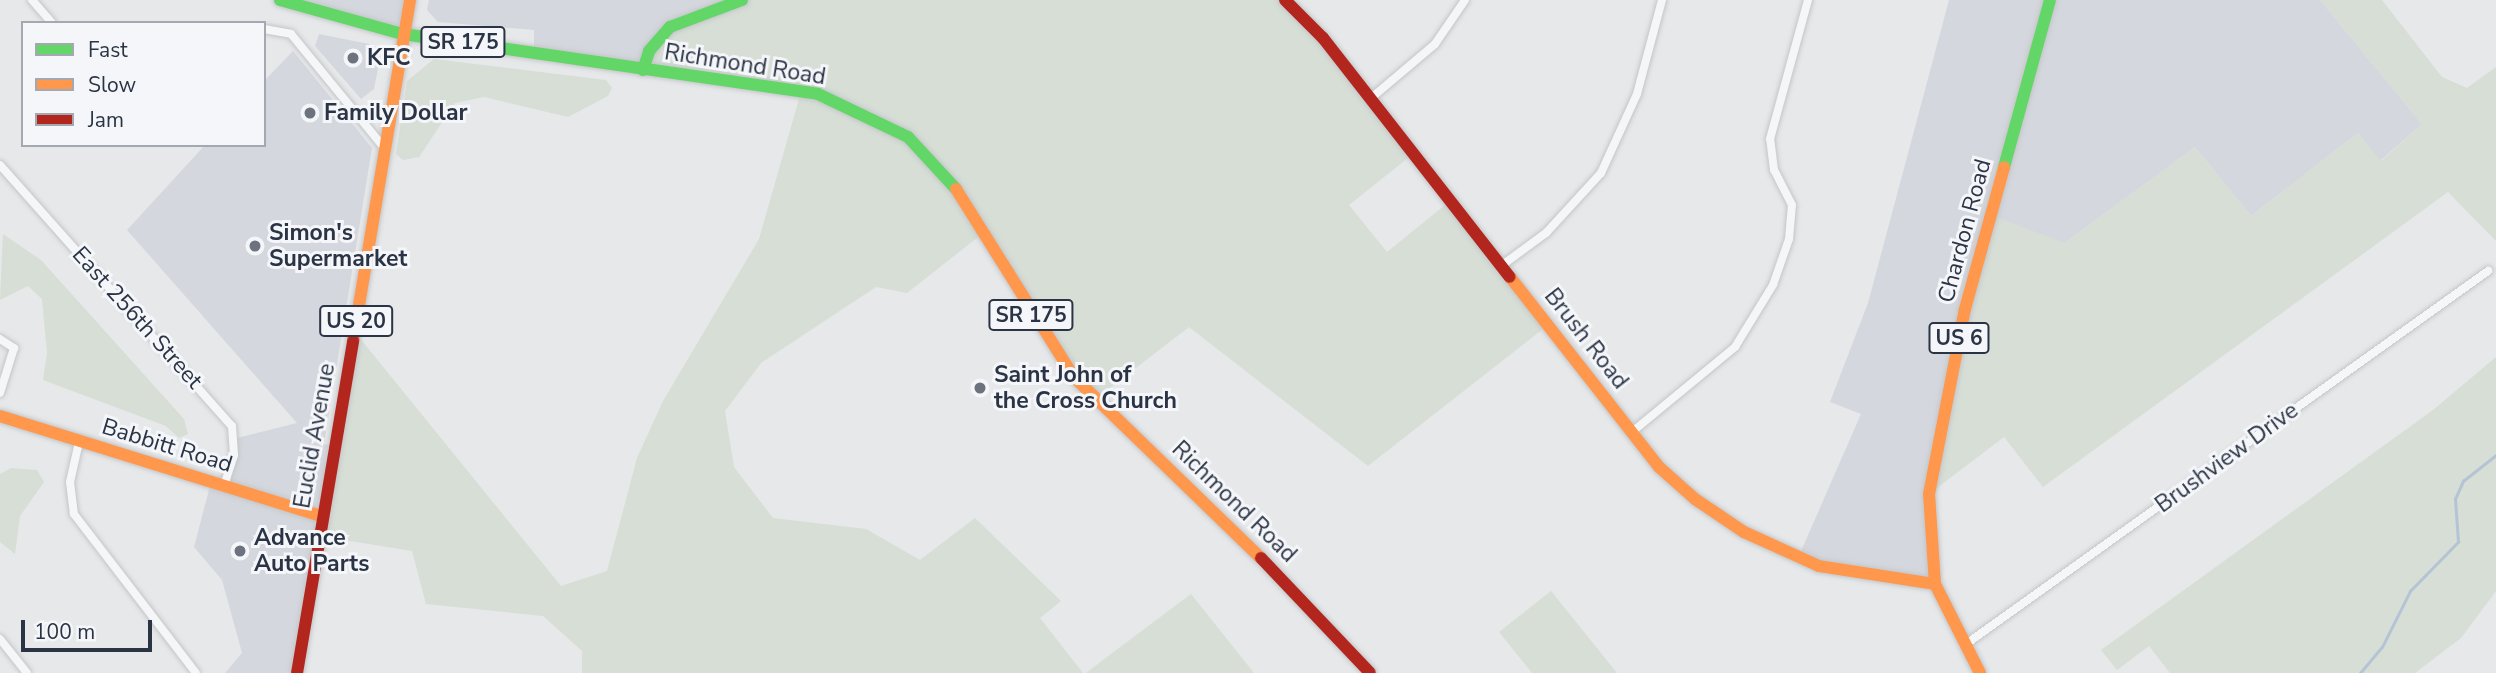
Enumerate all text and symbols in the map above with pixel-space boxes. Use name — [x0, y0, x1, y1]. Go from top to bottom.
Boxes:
legend — [21, 21, 266, 147]
road number: SR 175 — [419, 24, 507, 60]
text: Fast — [88, 36, 128, 64]
street label: Richmond Road — [662, 39, 828, 91]
place label: KFC — [367, 44, 411, 72]
marker: KFC — [345, 50, 361, 66]
text: Slow — [88, 71, 136, 99]
place label: Family Dollar — [324, 99, 467, 127]
marker: Family Dollar — [302, 105, 318, 121]
text: Jam — [88, 106, 124, 134]
street label: Chardon Road — [1933, 156, 1997, 306]
place label: Simon's Supermarket — [269, 219, 407, 273]
marker: Simon's Supermarket — [247, 238, 263, 254]
street label: East 256th Street — [66, 241, 208, 395]
street label: Brush Road — [1538, 283, 1634, 395]
road number: SR 175 — [987, 298, 1075, 332]
road number: US 20 — [318, 304, 394, 338]
road number: US 6 — [1927, 320, 1990, 356]
street label: Euclid Avenue — [289, 361, 341, 511]
place label: Saint John of the Cross Church — [994, 361, 1177, 415]
marker: Saint John of the Cross Church — [972, 380, 988, 396]
street label: Brushview Drive — [2150, 397, 2304, 519]
street label: Babbitt Road — [98, 413, 236, 479]
street label: Richmond Road — [1166, 436, 1302, 568]
place label: Advance Auto Parts — [254, 524, 369, 578]
marker: Advance Auto Parts — [232, 543, 248, 559]
scale bar — [24, 606, 156, 650]
text: 100 m — [34, 618, 95, 646]

